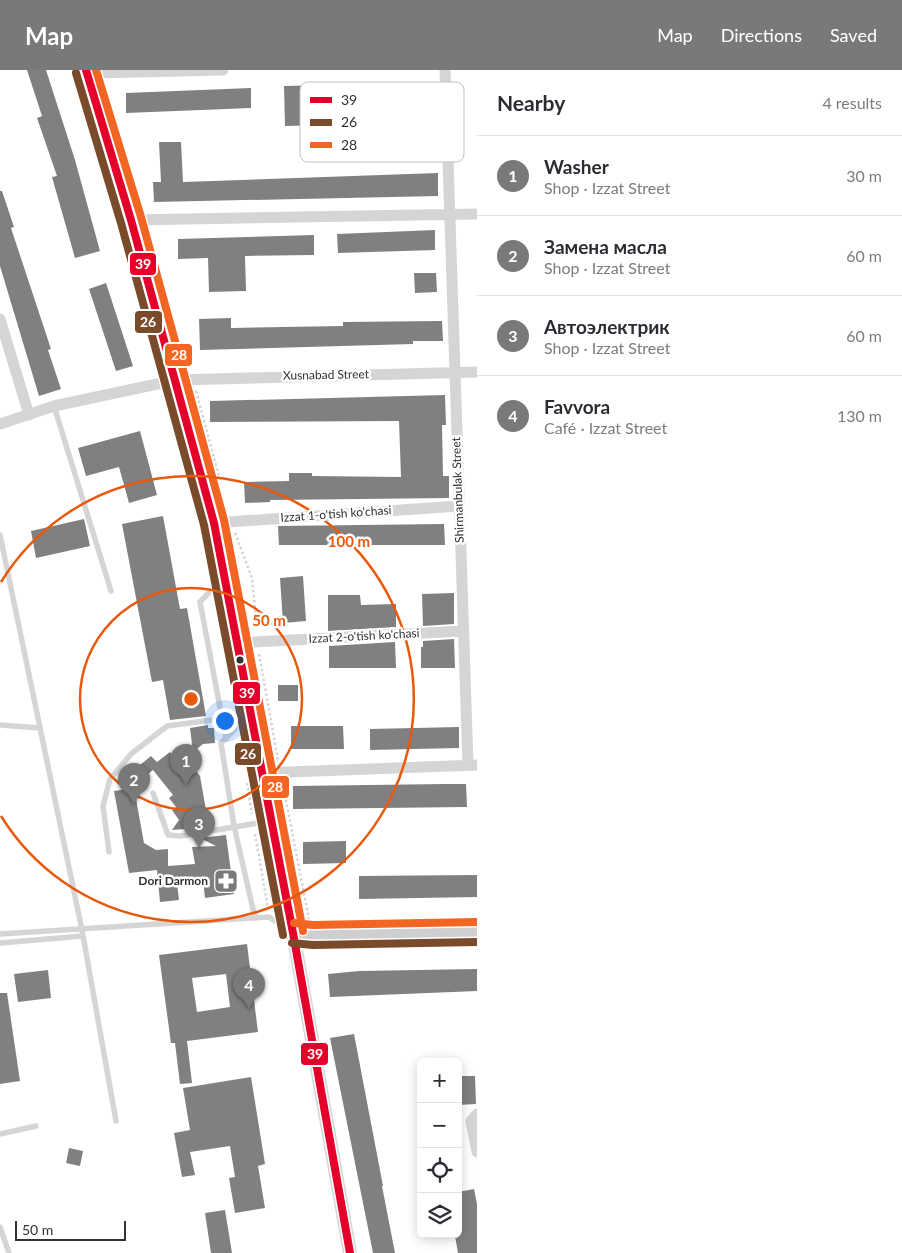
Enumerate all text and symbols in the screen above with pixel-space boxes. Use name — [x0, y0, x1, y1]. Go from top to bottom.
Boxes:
text: Map — [25, 21, 73, 50]
text: Map — [657, 24, 693, 46]
text: Directions — [721, 24, 802, 46]
text: Saved — [830, 24, 877, 46]
legend — [300, 82, 464, 162]
text: Nearby — [497, 90, 565, 115]
text: 39 — [341, 91, 357, 108]
text: 4 results — [822, 93, 882, 112]
text: 26 — [341, 113, 357, 130]
text: 28 — [341, 136, 357, 153]
text: Washer — [544, 155, 609, 178]
text: 1 — [508, 166, 518, 185]
text: 30 m — [846, 166, 882, 185]
text: Shop · Izzat Street — [544, 178, 670, 197]
text: Замена масла — [544, 235, 667, 258]
text: 2 — [508, 246, 518, 265]
text: 60 m — [846, 246, 882, 265]
line badge: 39 — [129, 252, 157, 276]
text: 39 — [135, 255, 151, 272]
text: Shop · Izzat Street — [544, 258, 670, 277]
line badge: 26 — [134, 310, 163, 334]
text: 26 — [140, 313, 156, 330]
text: Автоэлектрик — [544, 315, 670, 338]
text: 3 — [508, 326, 518, 345]
text: 60 m — [846, 326, 882, 345]
text: Shop · Izzat Street — [544, 338, 670, 357]
line badge: 28 — [164, 343, 193, 367]
text: 28 — [171, 346, 187, 363]
street label: Xusnabad Street — [283, 366, 370, 383]
text: Favvora — [544, 395, 610, 418]
text: 4 — [508, 406, 518, 425]
text: 130 m — [837, 406, 882, 425]
text: Café · Izzat Street — [544, 418, 667, 437]
street label: Shirmanbulak Street — [448, 436, 467, 543]
street label: Izzat 1-o'tish ko'chasi — [280, 502, 392, 525]
text: 100 m — [328, 532, 370, 550]
text: 50 m — [252, 611, 286, 629]
street label: Izzat 2-o'tish ko'chasi — [308, 625, 420, 646]
unlabelled marker — [235, 655, 245, 665]
line badge: 39 — [232, 681, 261, 705]
text: 39 — [239, 684, 255, 701]
centre of rings — [182, 690, 200, 708]
your location — [212, 708, 238, 734]
line badge: 26 — [234, 742, 262, 766]
pin: 1 — [170, 744, 202, 785]
text: 26 — [240, 745, 256, 762]
pin: 2 — [118, 763, 150, 804]
line badge: 28 — [261, 775, 290, 799]
text: 28 — [267, 778, 283, 795]
pin: 3 — [183, 807, 215, 848]
pharmacy icon: Dori Darmon — [213, 868, 239, 894]
place label: Dori Darmon — [138, 873, 208, 888]
pin: 4 — [233, 968, 265, 1009]
line badge: 39 — [300, 1042, 329, 1066]
text: 39 — [307, 1045, 323, 1062]
map controls — [417, 1058, 462, 1238]
button: + — [417, 1058, 462, 1103]
button: − — [417, 1103, 462, 1148]
button: locate — [417, 1148, 462, 1193]
button: layers — [417, 1193, 462, 1238]
scale bar — [15, 1218, 126, 1241]
text: 50 m — [22, 1221, 53, 1238]

